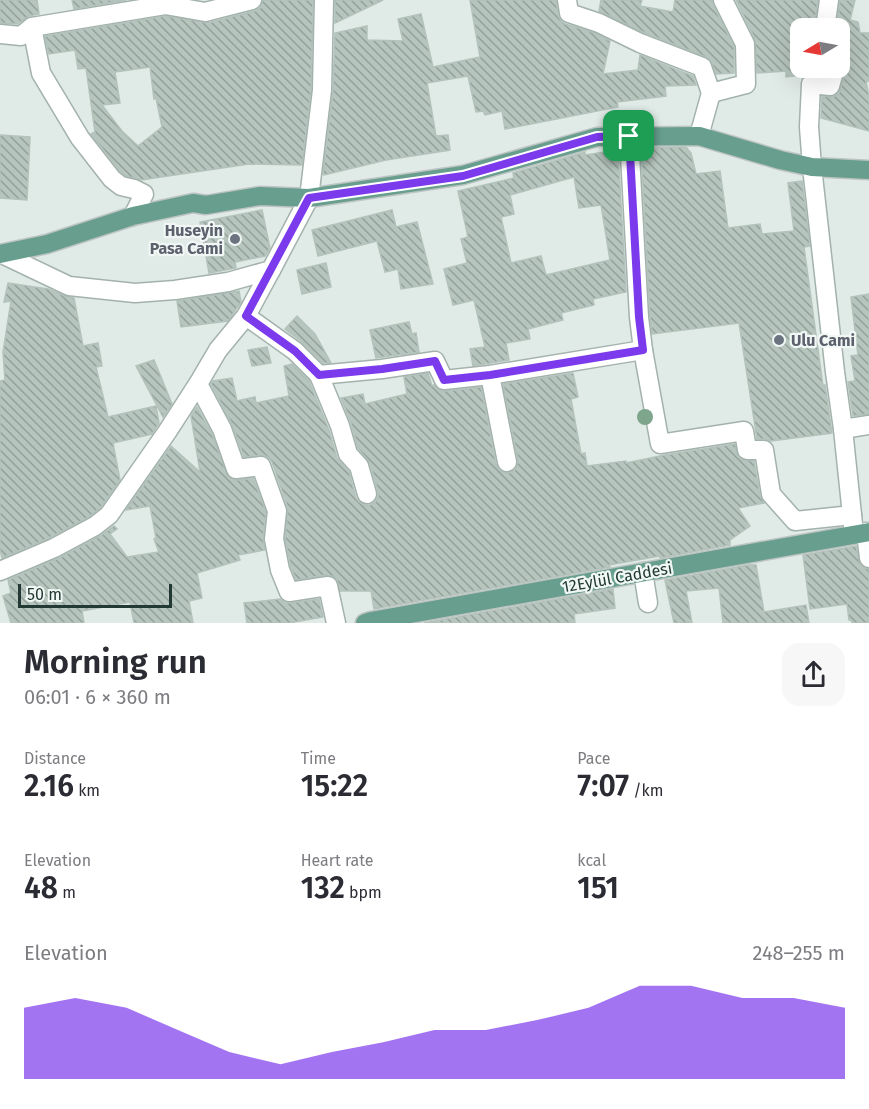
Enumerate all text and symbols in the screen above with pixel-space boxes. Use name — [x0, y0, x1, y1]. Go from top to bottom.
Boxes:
north arrow — [790, 18, 850, 78]
map controls — [790, 18, 850, 78]
pin — [603, 110, 654, 161]
icon: arrive — [612, 119, 645, 152]
place label: Huseyin Pasa Cami — [150, 221, 223, 258]
marker: Huseyin Pasa Cami — [228, 232, 242, 246]
place label: Ulu Cami — [791, 331, 855, 350]
marker: Ulu Cami — [772, 333, 786, 347]
street label: 12Eylül Caddesi — [561, 558, 674, 597]
scale bar — [18, 581, 172, 608]
text: 50 m — [27, 585, 62, 604]
text: Morning run — [24, 642, 207, 682]
button: share — [782, 643, 845, 706]
text: 06:01 · 6 × 360 m — [24, 685, 171, 709]
text: Distance — [24, 749, 86, 768]
text: Time — [301, 749, 336, 768]
text: Pace — [577, 749, 611, 768]
text: 2.16 — [24, 768, 74, 804]
text: 15:22 — [301, 768, 368, 804]
text: 7:07 — [577, 768, 629, 804]
text: km — [74, 781, 100, 800]
text: /km — [629, 781, 664, 800]
text: Elevation — [24, 851, 91, 870]
text: Heart rate — [301, 851, 374, 870]
text: kcal — [577, 851, 606, 870]
text: 48 — [24, 870, 58, 906]
text: 132 — [301, 870, 345, 906]
text: 151 — [577, 870, 619, 906]
text: m — [58, 883, 76, 902]
text: bpm — [345, 883, 382, 902]
text: Elevation — [24, 941, 108, 965]
text: 248–255 m — [753, 941, 845, 965]

